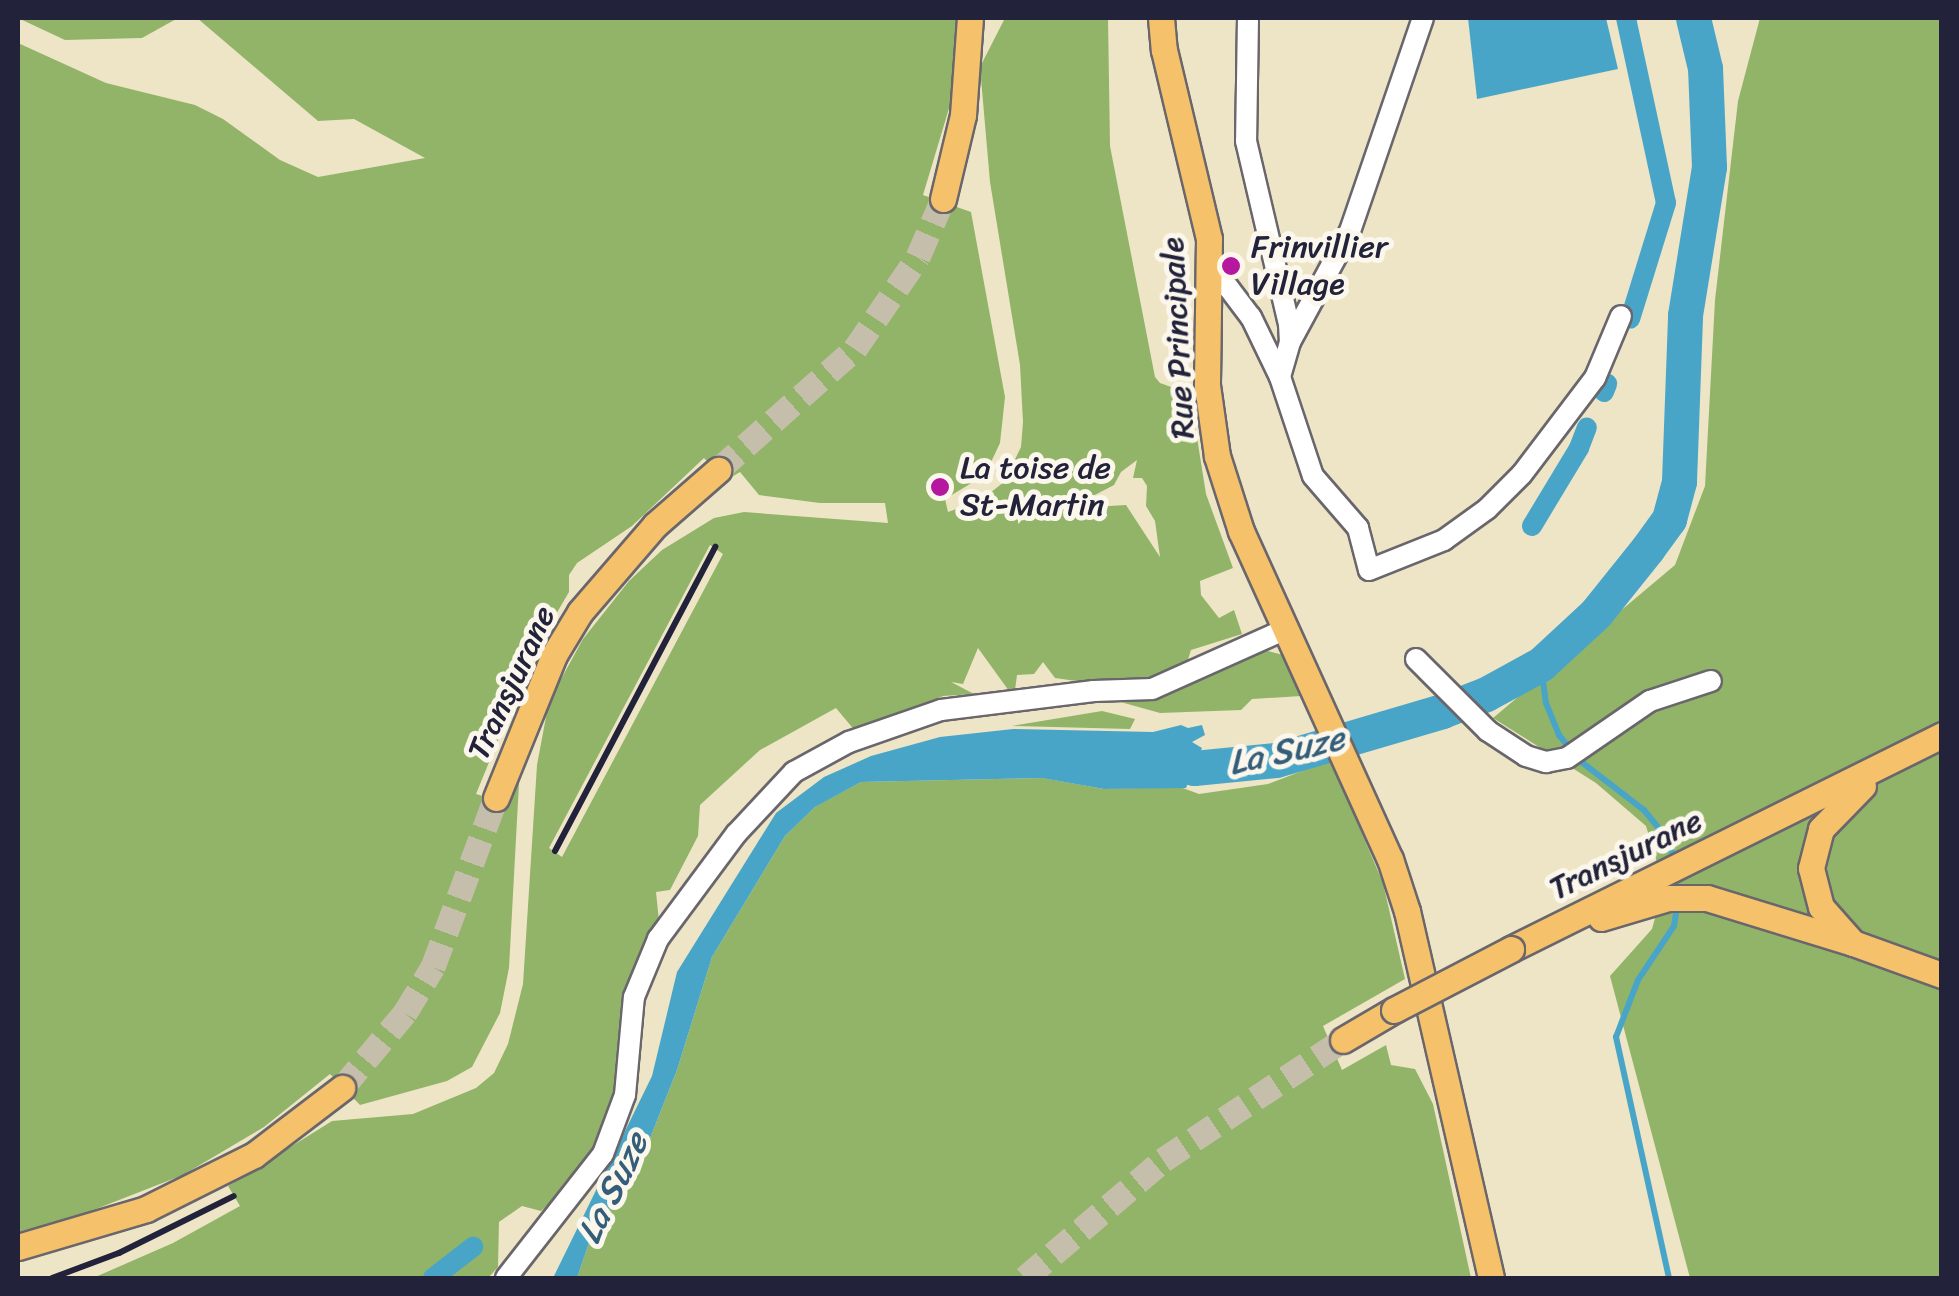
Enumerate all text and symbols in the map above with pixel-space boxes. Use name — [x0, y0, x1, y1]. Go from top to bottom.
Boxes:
place label: Frinvillier Village — [1251, 229, 1388, 304]
street label: Rue Principale — [1154, 235, 1202, 441]
marker: Frinvillier Village — [1220, 255, 1242, 277]
place label: La toise de St-Martin — [960, 450, 1110, 525]
marker: La toise de St-Martin — [929, 476, 951, 498]
street label: Transjurane — [460, 600, 564, 766]
water label: La Suze — [1224, 716, 1348, 784]
street label: Transjurane — [1543, 802, 1709, 908]
water label: La Suze — [567, 1126, 657, 1250]

